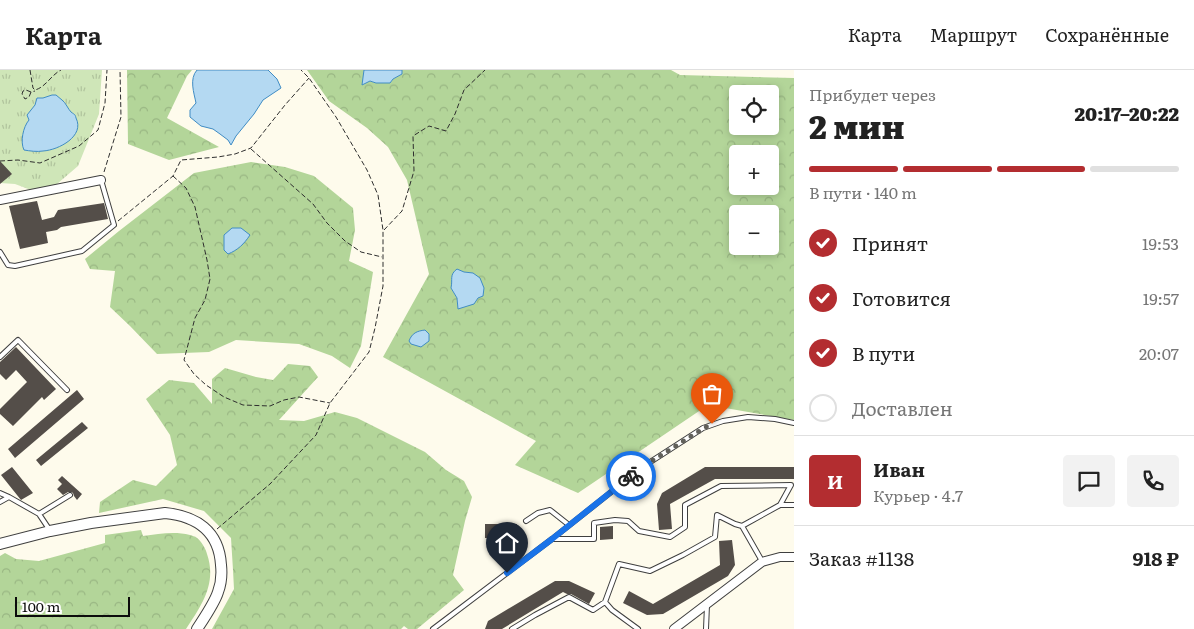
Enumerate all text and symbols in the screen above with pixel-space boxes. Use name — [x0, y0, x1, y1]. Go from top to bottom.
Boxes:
text: Карта — [25, 17, 102, 52]
text: Карта — [848, 21, 902, 48]
text: Маршрут — [930, 21, 1017, 48]
text: Сохранённые — [1045, 21, 1169, 48]
text: Прибудет через — [809, 82, 936, 106]
map controls — [729, 85, 779, 255]
button: locate — [729, 85, 779, 135]
text: 20:17–20:22 — [1074, 99, 1179, 127]
text: 2 мин — [809, 101, 905, 149]
button: + — [729, 145, 779, 195]
text: В пути · 140 m — [809, 180, 917, 204]
button: − — [729, 205, 779, 255]
icon: check — [809, 229, 837, 257]
text: Принят — [852, 229, 928, 257]
text: 19:53 — [1142, 231, 1179, 255]
icon: check — [809, 284, 837, 312]
text: Готовится — [852, 284, 951, 312]
text: 19:57 — [1143, 286, 1179, 310]
icon: check — [809, 339, 837, 367]
text: В пути — [852, 339, 915, 367]
text: 20:07 — [1139, 341, 1179, 365]
pin — [691, 373, 733, 424]
icon: bag — [698, 380, 726, 408]
text: Доставлен — [852, 394, 953, 422]
courier — [606, 451, 656, 501]
text: Иван — [873, 455, 925, 483]
button: chat — [1063, 455, 1115, 507]
button: phone — [1127, 455, 1179, 507]
icon: bike — [617, 462, 645, 490]
text: И — [827, 467, 843, 495]
text: Курьер · 4.7 — [873, 483, 963, 507]
pin — [486, 522, 528, 573]
icon: home — [493, 529, 521, 557]
text: Заказ #1138 — [809, 544, 914, 572]
text: 918 ₽ — [1133, 544, 1179, 572]
scale bar — [15, 594, 130, 617]
text: 100 m — [22, 596, 60, 616]

